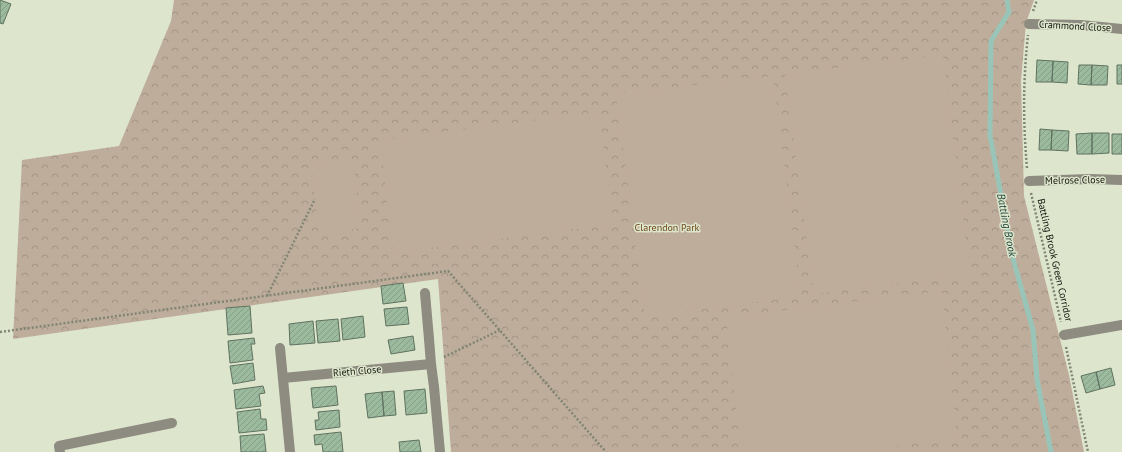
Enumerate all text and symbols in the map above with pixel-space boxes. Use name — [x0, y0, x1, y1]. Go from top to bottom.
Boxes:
street label: Crammond Close — [1039, 18, 1111, 34]
street label: Melrose Close — [1045, 173, 1105, 187]
water label: Battling Brook — [994, 192, 1020, 259]
street label: Battling Brook Green Corridor — [1035, 197, 1076, 323]
park label: Clarendon Park — [635, 221, 700, 234]
street label: Rieth Close — [332, 362, 382, 380]

